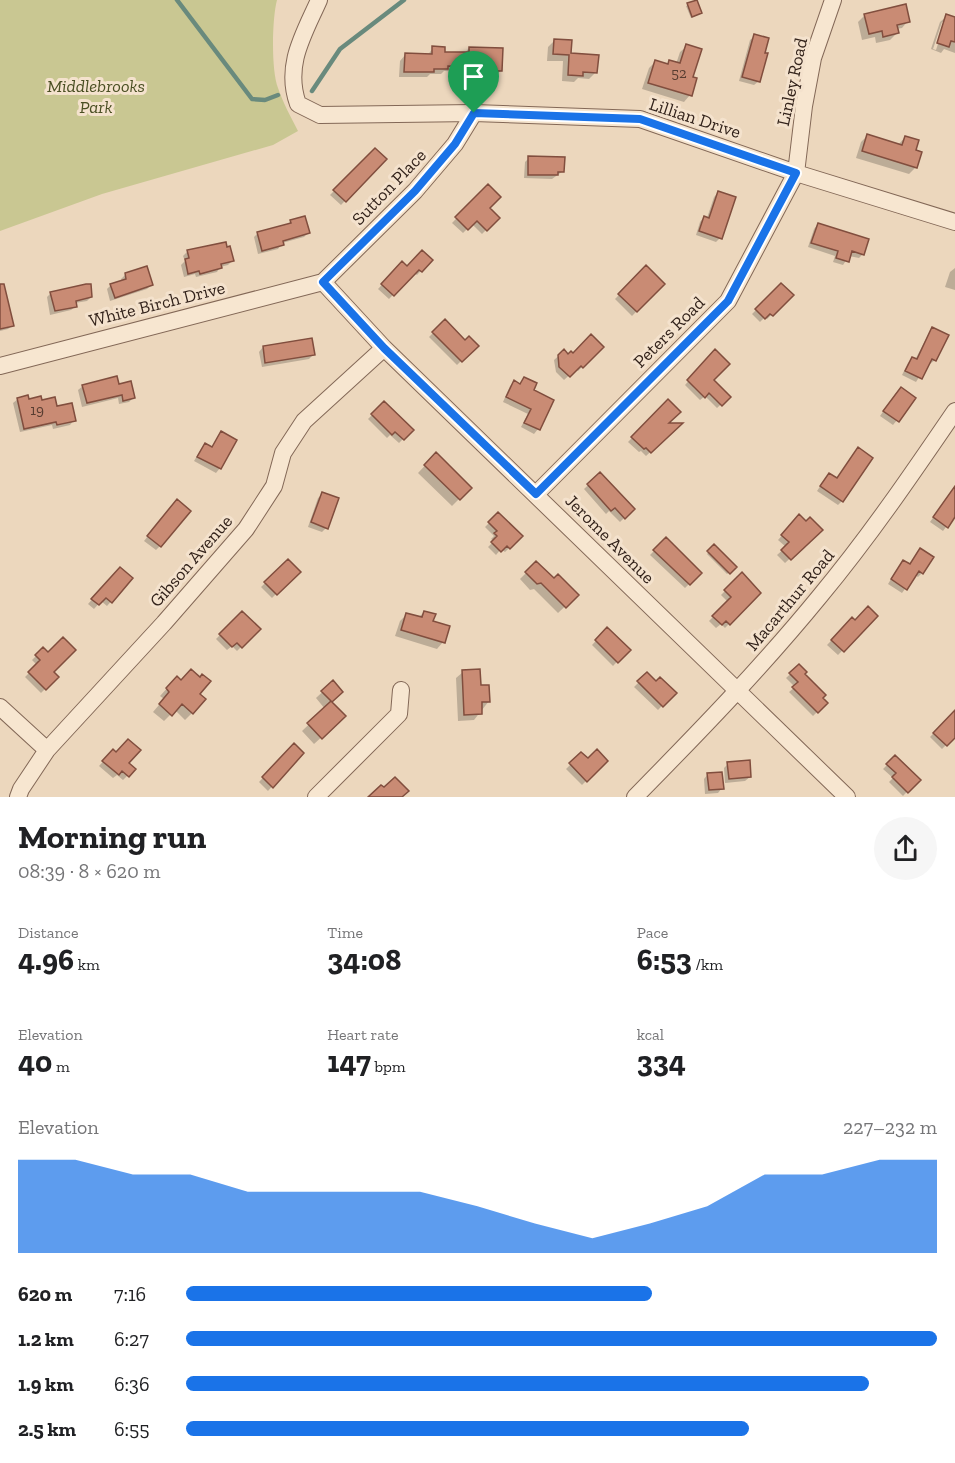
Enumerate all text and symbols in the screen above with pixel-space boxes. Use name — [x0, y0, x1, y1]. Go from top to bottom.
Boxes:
street label: Linley Road — [772, 36, 812, 128]
pin — [448, 51, 499, 113]
icon: arrive — [457, 60, 490, 93]
house number: 52 — [671, 64, 687, 82]
park label: Middlebrooks Park — [47, 75, 145, 118]
street label: Lillian Drive — [646, 93, 744, 143]
street label: Sutton Place — [347, 144, 431, 230]
street label: White Birch Drive — [87, 276, 227, 332]
street label: Peters Road — [629, 292, 709, 372]
house number: 19 — [30, 401, 44, 419]
street label: Jerome Avenue — [561, 490, 659, 588]
street label: Gibson Avenue — [145, 510, 237, 612]
street label: Macarthur Road — [741, 545, 839, 655]
text: Morning run — [18, 817, 206, 856]
button: share — [874, 817, 937, 880]
text: 08:39 · 8 × 620 m — [18, 859, 160, 883]
text: Distance — [18, 923, 79, 942]
text: Time — [327, 923, 363, 942]
text: Pace — [637, 923, 668, 942]
text: 4.96 — [18, 942, 74, 978]
text: 34:08 — [327, 942, 401, 978]
text: 6:53 — [637, 942, 692, 978]
text: km — [74, 955, 100, 974]
text: /km — [692, 955, 723, 974]
text: Elevation — [18, 1025, 83, 1044]
text: Heart rate — [327, 1025, 398, 1044]
text: kcal — [637, 1025, 664, 1044]
text: 40 — [18, 1044, 52, 1080]
text: 147 — [327, 1044, 371, 1080]
text: 334 — [637, 1044, 686, 1080]
text: m — [52, 1057, 70, 1076]
text: bpm — [371, 1057, 406, 1076]
text: Elevation — [18, 1115, 99, 1139]
text: 227–232 m — [843, 1115, 937, 1139]
text: 620 m — [18, 1282, 72, 1306]
text: 7:16 — [114, 1282, 146, 1306]
text: 1.2 km — [18, 1327, 74, 1351]
text: 6:27 — [114, 1327, 149, 1351]
text: 1.9 km — [18, 1372, 74, 1396]
text: 6:36 — [114, 1372, 150, 1396]
text: 2.5 km — [18, 1417, 76, 1441]
text: 6:55 — [114, 1417, 150, 1441]

